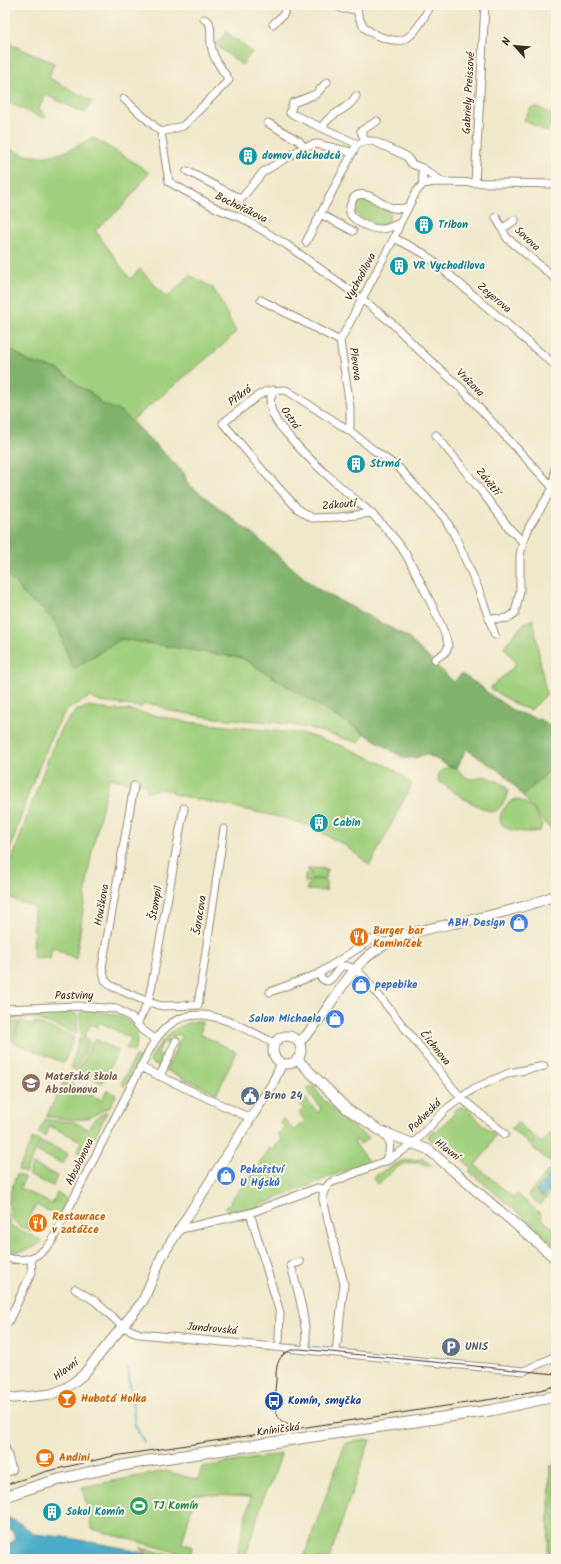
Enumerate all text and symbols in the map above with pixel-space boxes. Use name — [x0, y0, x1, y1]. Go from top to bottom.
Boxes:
north arrow — [495, 26, 535, 66]
text: N — [497, 35, 517, 49]
street label: Gabriely Preissové — [458, 50, 480, 134]
building icon: domov důchodců — [237, 145, 259, 167]
place label: domov důchodců — [262, 147, 341, 165]
street label: Bochořákova — [212, 188, 270, 228]
building icon: Tribon — [413, 214, 435, 236]
place label: Tribon — [438, 216, 468, 234]
street label: Sovova — [510, 222, 544, 256]
street label: Vychodilova — [341, 250, 381, 304]
building icon: VR Vychodilova — [388, 255, 410, 277]
place label: VR Vychodilova — [413, 257, 485, 275]
street label: Zeyerova — [473, 278, 515, 318]
street label: Plevova — [344, 346, 366, 382]
street label: Vrázova — [452, 365, 488, 401]
street label: Příkrá — [224, 380, 257, 411]
street label: Ostrá — [276, 403, 305, 435]
building icon: Strmá — [345, 453, 367, 475]
place label: Strmá — [370, 455, 401, 473]
street label: Závětří — [471, 464, 506, 502]
street label: Zákoutí — [321, 494, 359, 515]
building icon: Cabin — [308, 812, 330, 834]
place label: Cabin — [333, 814, 361, 832]
street label: Houškova — [89, 883, 115, 927]
street label: Štompil — [144, 884, 168, 921]
street label: Šaracova — [188, 894, 212, 936]
shop icon: ABH Design — [508, 912, 530, 934]
place label: ABH Design — [448, 914, 505, 932]
place label: Burger bar Kominíček — [373, 922, 425, 953]
restaurant icon: Burger bar Kominíček — [348, 926, 370, 948]
shop icon: pepebike — [350, 974, 372, 996]
place label: pepebike — [374, 976, 418, 994]
street label: Pastviny — [55, 987, 94, 1005]
shop icon: Salon Michaela — [324, 1008, 346, 1030]
place label: Salon Michaela — [249, 1010, 321, 1028]
street label: Čichnova — [415, 1026, 455, 1070]
place label: Mateřská škola Absolonova — [45, 1068, 118, 1099]
school or university icon: Mateřská škola Absolonova — [20, 1072, 42, 1094]
public building icon: Brno 24 — [239, 1085, 261, 1107]
place label: Brno 24 — [264, 1087, 303, 1105]
street label: Podveská — [404, 1094, 447, 1137]
street label: Hlavní — [430, 1134, 466, 1167]
street label: Absolonova — [61, 1135, 99, 1189]
place label: Pekařství U Hýsků — [240, 1161, 286, 1192]
shop icon: Pekařství U Hýsků — [215, 1165, 237, 1187]
place label: Restaurace v zatáčce — [52, 1208, 106, 1239]
restaurant icon: Restaurace v zatáčce — [27, 1212, 49, 1234]
street label: Jundrovská — [186, 1318, 240, 1340]
parking icon: UNIS — [440, 1336, 462, 1358]
place label: UNIS — [465, 1338, 489, 1356]
street label: Hlavní — [49, 1353, 85, 1386]
bar icon: Hubatá Holka — [56, 1388, 78, 1410]
place label: Hubatá Holka — [81, 1390, 147, 1408]
bus stop icon: Komín, smyčka — [263, 1390, 285, 1412]
place label: Komín, smyčka — [288, 1392, 361, 1410]
street label: Kníničská — [255, 1418, 303, 1442]
cafe icon: Andini — [34, 1447, 56, 1469]
place label: Andini — [59, 1449, 91, 1467]
sports icon: TJ Komín — [128, 1495, 150, 1517]
place label: TJ Komín — [153, 1497, 198, 1515]
building icon: Sokol Komín — [41, 1501, 63, 1523]
place label: Sokol Komín — [66, 1503, 124, 1521]

